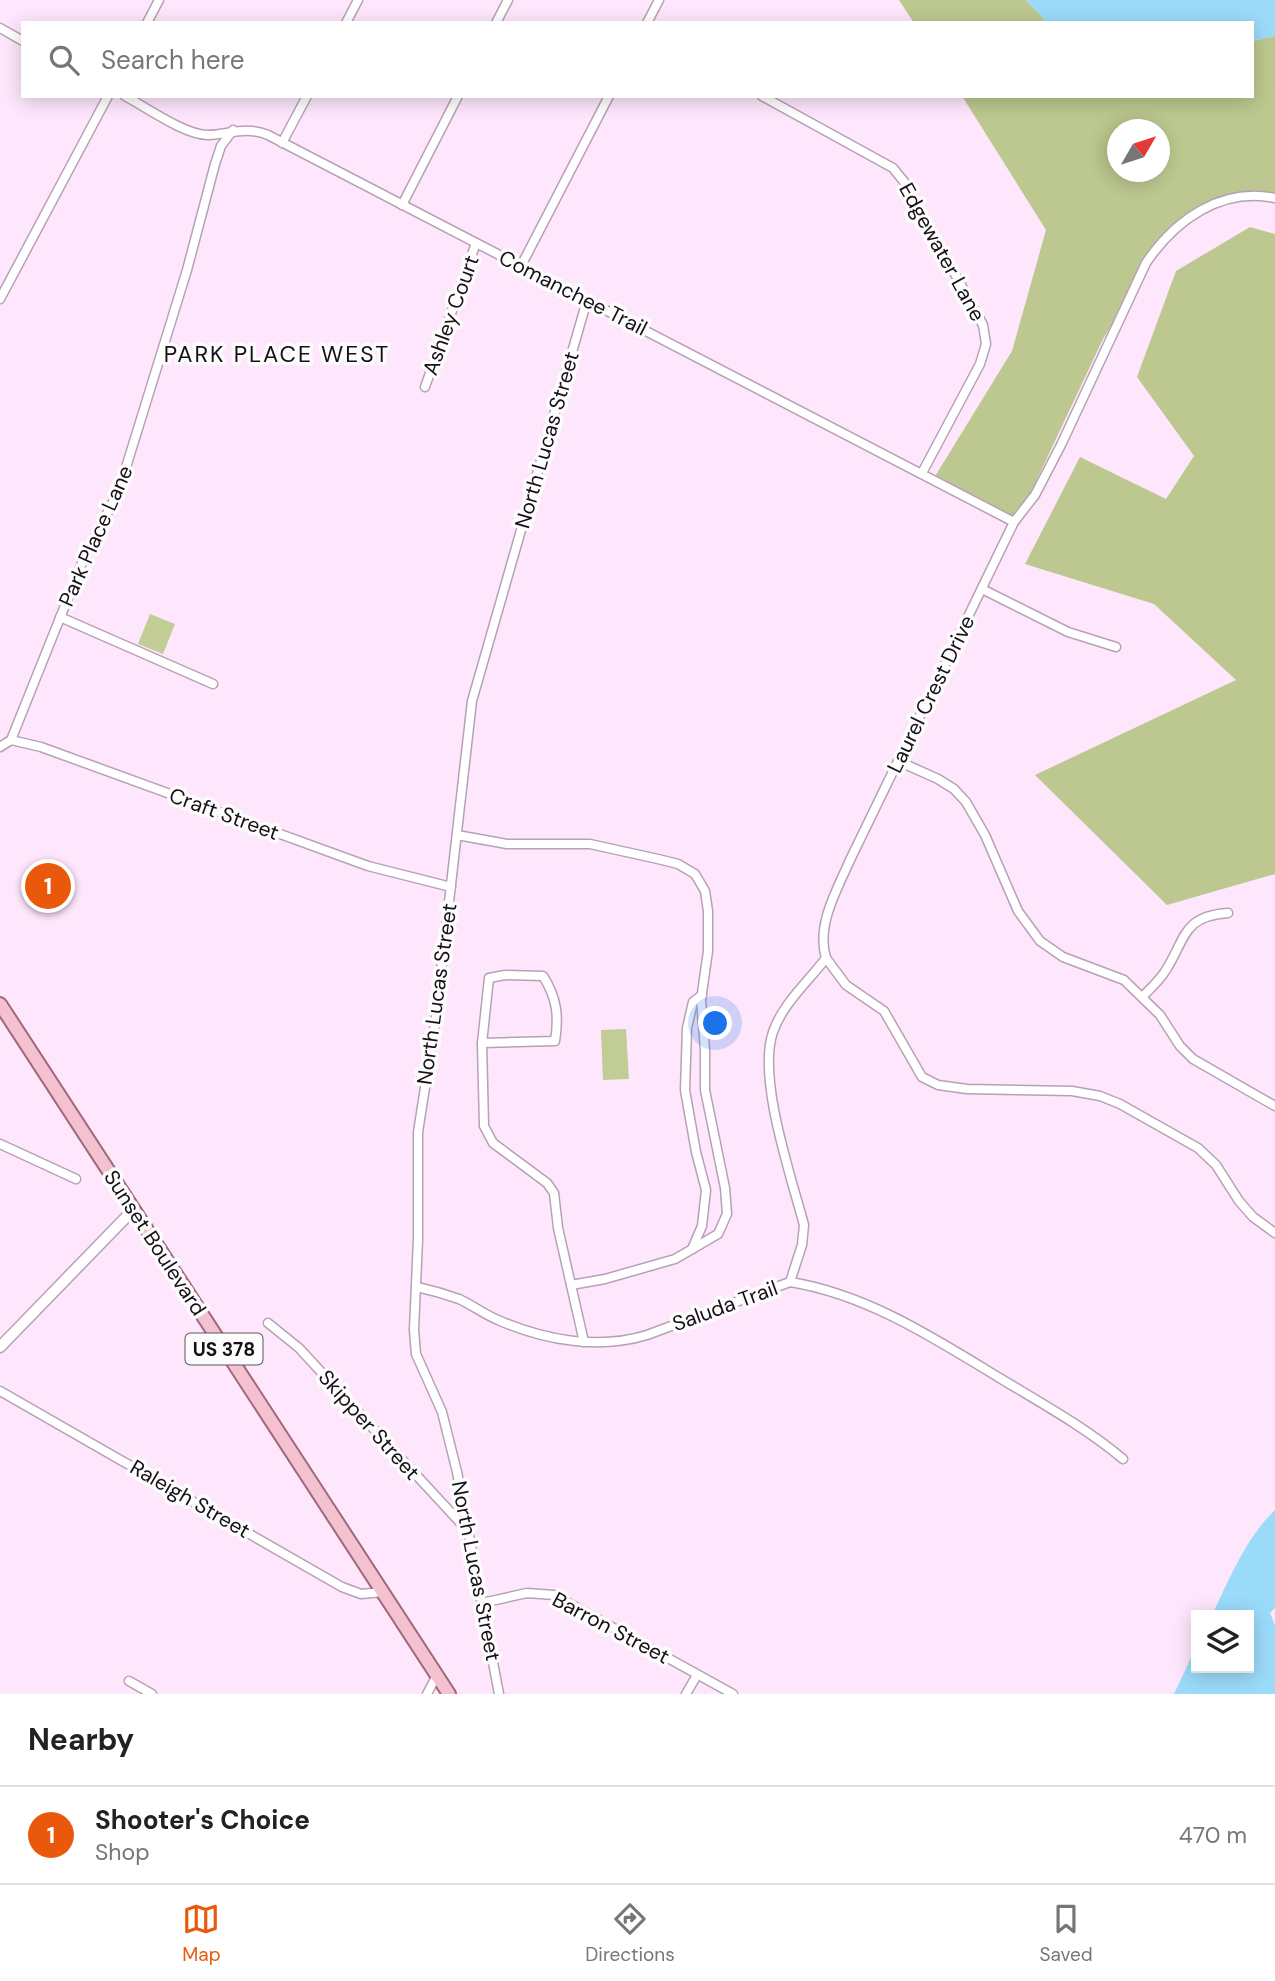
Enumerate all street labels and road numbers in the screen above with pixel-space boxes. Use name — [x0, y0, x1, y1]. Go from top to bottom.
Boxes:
street label: Edgewater Lane — [892, 178, 992, 326]
street label: Comanchee Trail — [494, 244, 652, 342]
street label: Ashley Court — [416, 251, 486, 379]
street label: North Lucas Street — [508, 348, 586, 532]
street label: Park Place Lane — [52, 461, 140, 611]
street label: Laurel Crest Drive — [881, 610, 981, 777]
street label: Craft Street — [165, 781, 283, 847]
street label: North Lucas Street — [410, 902, 464, 1086]
street label: Sunset Boulevard — [97, 1165, 213, 1321]
street label: Saluda Trail — [669, 1274, 781, 1338]
road number: US 378 — [186, 1334, 262, 1364]
street label: Skipper Street — [312, 1364, 426, 1486]
street label: Raleigh Street — [125, 1453, 255, 1545]
street label: North Lucas Street — [445, 1479, 507, 1663]
street label: Barron Street — [548, 1585, 674, 1671]

